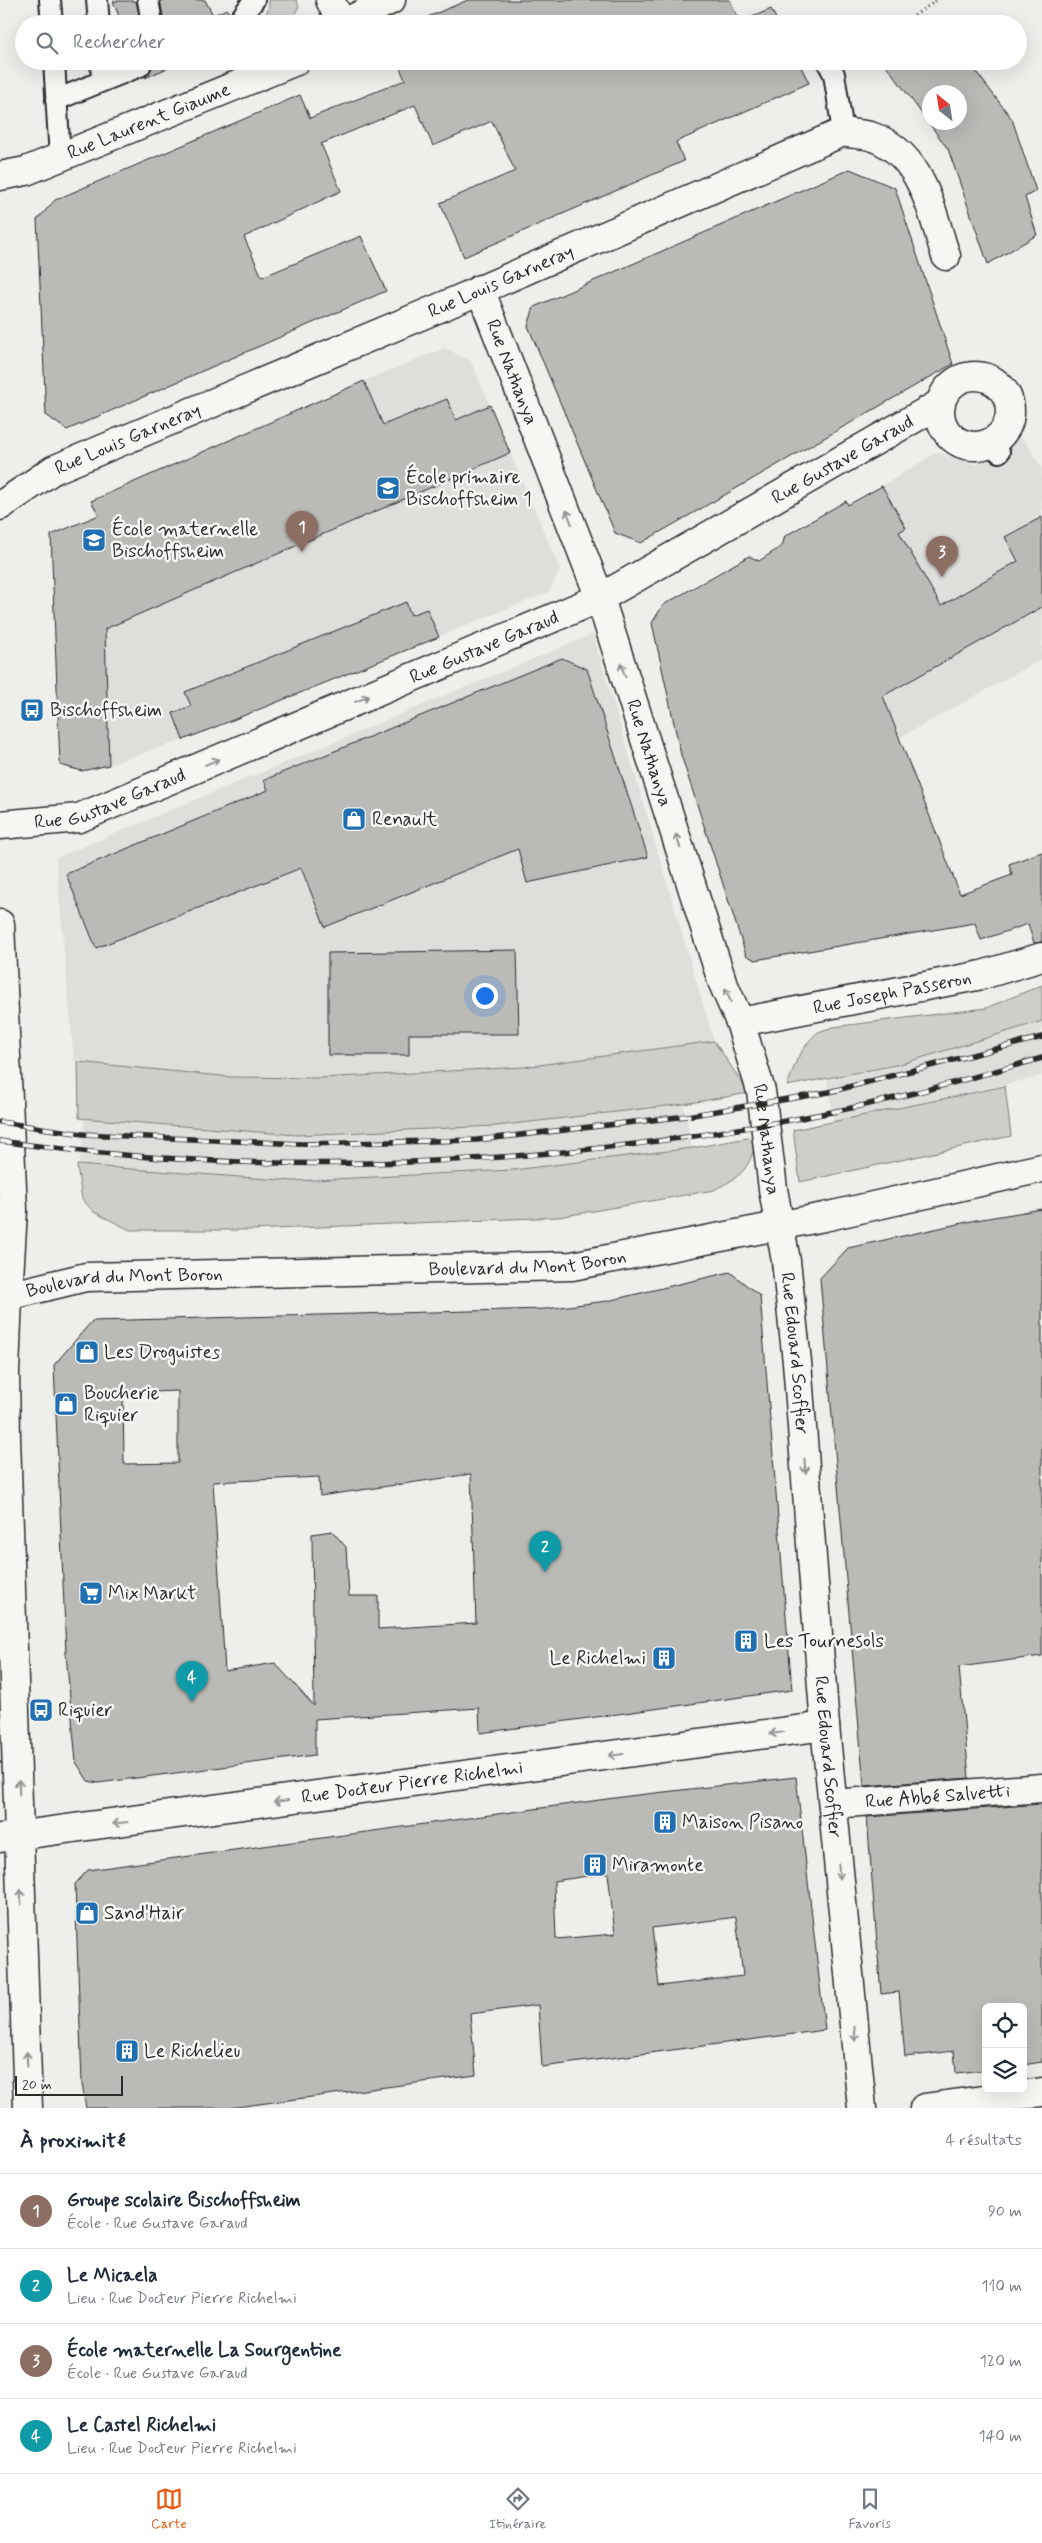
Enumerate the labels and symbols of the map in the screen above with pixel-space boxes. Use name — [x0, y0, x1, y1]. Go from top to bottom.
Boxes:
street label: Rue Laurent Giaume — [63, 77, 234, 165]
north arrow — [922, 85, 967, 130]
street label: Rue Louis Garneray — [424, 238, 577, 324]
street label: Rue Nathanya — [480, 316, 544, 428]
street label: Rue Louis Garneray — [51, 397, 204, 480]
street label: Rue Gustave Garaud — [767, 409, 918, 510]
place label: École primaire Bischoffsheim 1 — [406, 464, 532, 512]
school or university icon: École primaire Bischoffsheim 1 — [375, 475, 401, 501]
one-way arrow — [563, 509, 572, 524]
pin: 1 — [286, 511, 318, 552]
place label: École maternelle Bischoffsheim — [112, 516, 258, 564]
school or university icon: École maternelle Bischoffsheim — [81, 527, 107, 553]
pin: 3 — [926, 536, 958, 577]
street label: Rue Gustave Garaud — [406, 604, 562, 689]
one-way arrow — [618, 662, 627, 678]
one-way arrow — [354, 693, 369, 703]
street label: Rue Nathanya — [621, 696, 678, 810]
bus stop icon: Bischoffsheim — [19, 697, 45, 723]
place label: Bischoffsheim — [50, 698, 162, 723]
one-way arrow — [204, 756, 219, 766]
street label: Rue Gustave Garaud — [33, 762, 189, 834]
shop icon: Renault — [341, 806, 367, 832]
place label: Renault — [372, 807, 437, 832]
one-way arrow — [672, 833, 682, 849]
street label: Rue Joseph Passeron — [811, 965, 973, 1020]
your location — [472, 983, 498, 1009]
one-way arrow — [723, 988, 733, 1003]
street label: Rue Nathanya — [747, 1081, 786, 1197]
street label: Boulevard du Mont Boron — [428, 1243, 628, 1282]
street label: Boulevard du Mont Boron — [23, 1261, 223, 1304]
street label: Rue Edouard Scoffier — [775, 1271, 815, 1435]
shop icon: Les Droguistes — [74, 1339, 100, 1365]
place label: Les Droguistes — [104, 1340, 221, 1366]
place label: Boucherie Riquier — [84, 1381, 160, 1428]
shop icon: Boucherie Riquier — [53, 1391, 79, 1417]
one-way arrow — [800, 1457, 809, 1473]
pin: 2 — [529, 1531, 561, 1572]
supermarket icon: Mix Markt — [78, 1580, 104, 1606]
place label: Mix Markt — [108, 1581, 196, 1606]
building icon: Les Tournesols — [733, 1628, 759, 1654]
place label: Les Tournesols — [764, 1629, 884, 1654]
building icon: Le Richelmi — [651, 1645, 677, 1671]
place label: Le Richelmi — [549, 1646, 646, 1671]
pin: 4 — [176, 1661, 208, 1702]
street label: Rue Edouard Scoffier — [809, 1675, 848, 1839]
bus stop icon: Riquier — [28, 1697, 54, 1723]
place label: Riquier — [58, 1698, 113, 1723]
one-way arrow — [769, 1728, 785, 1738]
one-way arrow — [608, 1750, 624, 1760]
street label: Rue Docteur Pierre Richelmi — [300, 1755, 525, 1809]
street label: Rue Abbé Salvetti — [864, 1778, 1011, 1814]
one-way arrow — [14, 1780, 23, 1796]
one-way arrow — [274, 1796, 290, 1806]
building icon: Maison Pisano — [652, 1809, 678, 1835]
place label: Maison Pisano — [682, 1810, 803, 1835]
one-way arrow — [113, 1818, 129, 1828]
building icon: Miramonte — [582, 1852, 608, 1878]
place label: Miramonte — [612, 1853, 704, 1878]
one-way arrow — [834, 1863, 844, 1879]
one-way arrow — [16, 1889, 26, 1906]
shop icon: Sand'Hair — [74, 1900, 100, 1926]
place label: Sand'Hair — [104, 1901, 184, 1926]
one-way arrow — [850, 2025, 859, 2041]
building icon: Le Richelieu — [114, 2038, 140, 2064]
place label: Le Richelieu — [144, 2039, 240, 2064]
one-way arrow — [22, 2052, 31, 2068]
scale bar — [15, 2073, 122, 2096]

